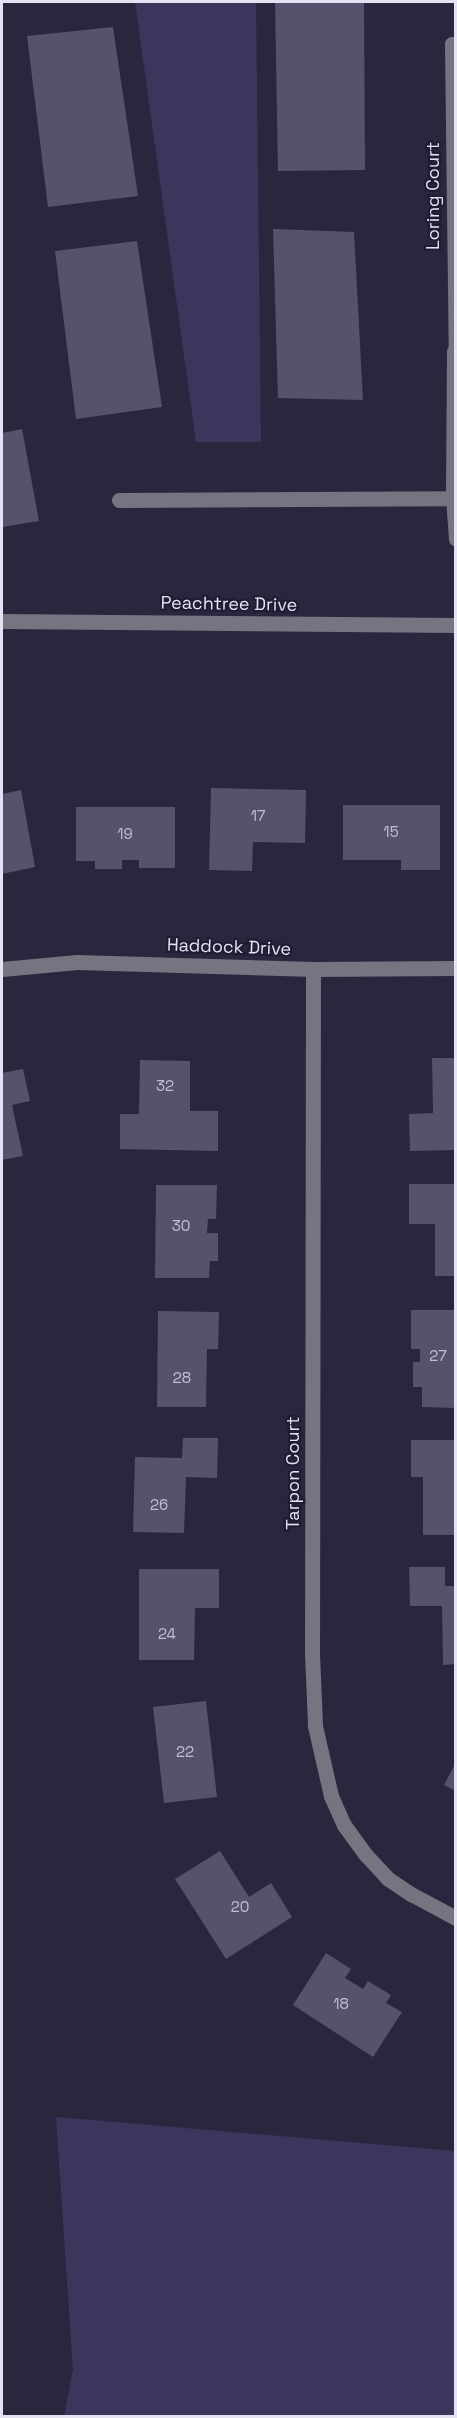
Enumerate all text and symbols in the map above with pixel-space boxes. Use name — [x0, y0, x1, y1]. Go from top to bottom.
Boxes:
street label: Loring Court — [422, 142, 444, 250]
street label: Peachtree Drive — [161, 592, 297, 616]
house number: 17 — [251, 807, 265, 825]
house number: 15 — [383, 823, 399, 841]
house number: 19 — [117, 825, 133, 843]
street label: Haddock Drive — [166, 934, 292, 960]
house number: 32 — [156, 1077, 174, 1095]
house number: 30 — [172, 1217, 190, 1235]
house number: 27 — [429, 1347, 447, 1365]
house number: 28 — [173, 1369, 191, 1387]
street label: Tarpon Court — [282, 1416, 304, 1530]
house number: 26 — [150, 1496, 168, 1514]
house number: 24 — [158, 1625, 176, 1643]
house number: 22 — [176, 1743, 194, 1761]
house number: 20 — [231, 1898, 249, 1916]
house number: 18 — [333, 1995, 349, 2013]

